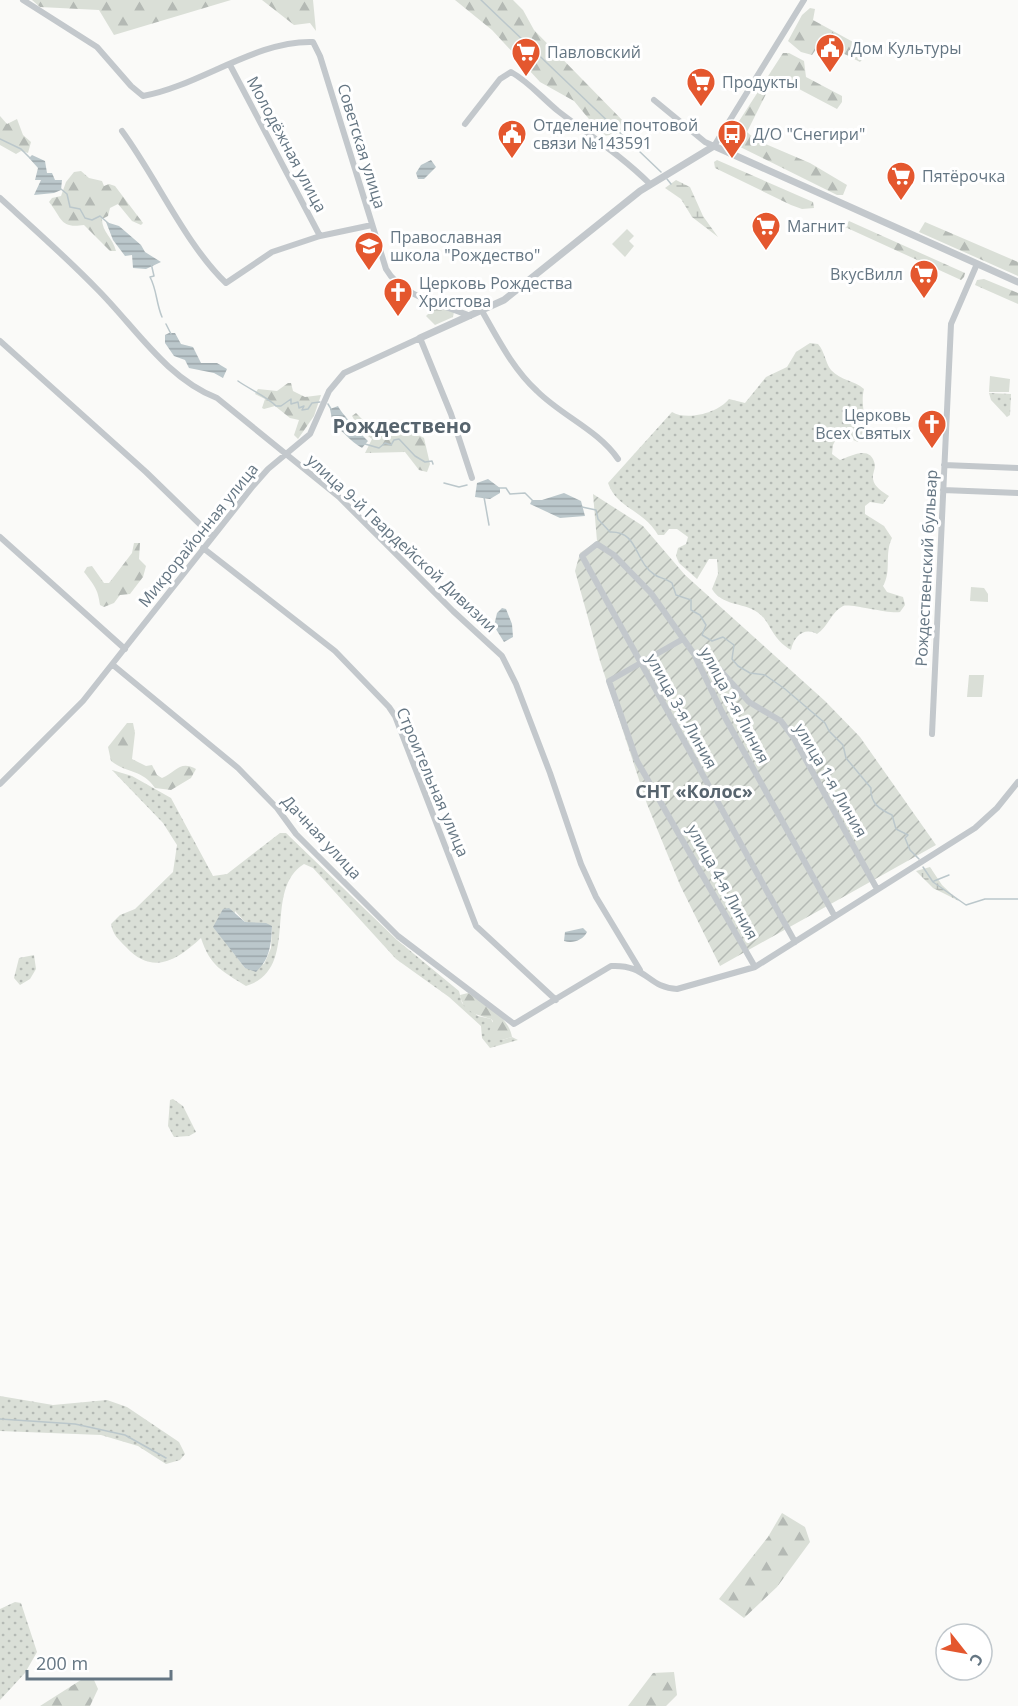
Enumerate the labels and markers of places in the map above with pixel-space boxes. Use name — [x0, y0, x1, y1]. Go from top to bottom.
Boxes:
public building icon: Дом Культуры — [814, 32, 846, 74]
supermarket icon: Павловский — [510, 36, 542, 78]
place label: Дом Культуры — [851, 37, 961, 59]
place label: Павловский — [547, 41, 641, 63]
supermarket icon: Продукты — [685, 66, 717, 108]
place label: Продукты — [722, 71, 798, 93]
place label: Отделение почтовой связи №143591 — [533, 114, 698, 154]
public building icon: Отделение почтовой связи №143591 — [496, 118, 528, 160]
bus stop icon: Д/О "Снегири" — [716, 118, 748, 160]
place label: Д/О "Снегири" — [753, 123, 865, 145]
supermarket icon: Пятёрочка — [885, 160, 917, 202]
place label: Пятёрочка — [922, 165, 1005, 187]
supermarket icon: Магнит — [750, 210, 782, 252]
place label: Магнит — [787, 215, 845, 237]
place label: Православная школа "Рождество" — [390, 226, 540, 266]
school or university icon: Православная школа "Рождество" — [353, 230, 385, 272]
supermarket icon: ВкусВилл — [908, 258, 940, 300]
place label: ВкусВилл — [830, 263, 903, 285]
place label: Церковь Рождества Христова — [419, 272, 573, 312]
church icon: Церковь Рождества Христова — [382, 276, 414, 318]
place label: Церковь Всех Святых — [815, 404, 912, 444]
church icon: Церковь Всех Святых — [916, 408, 948, 450]

